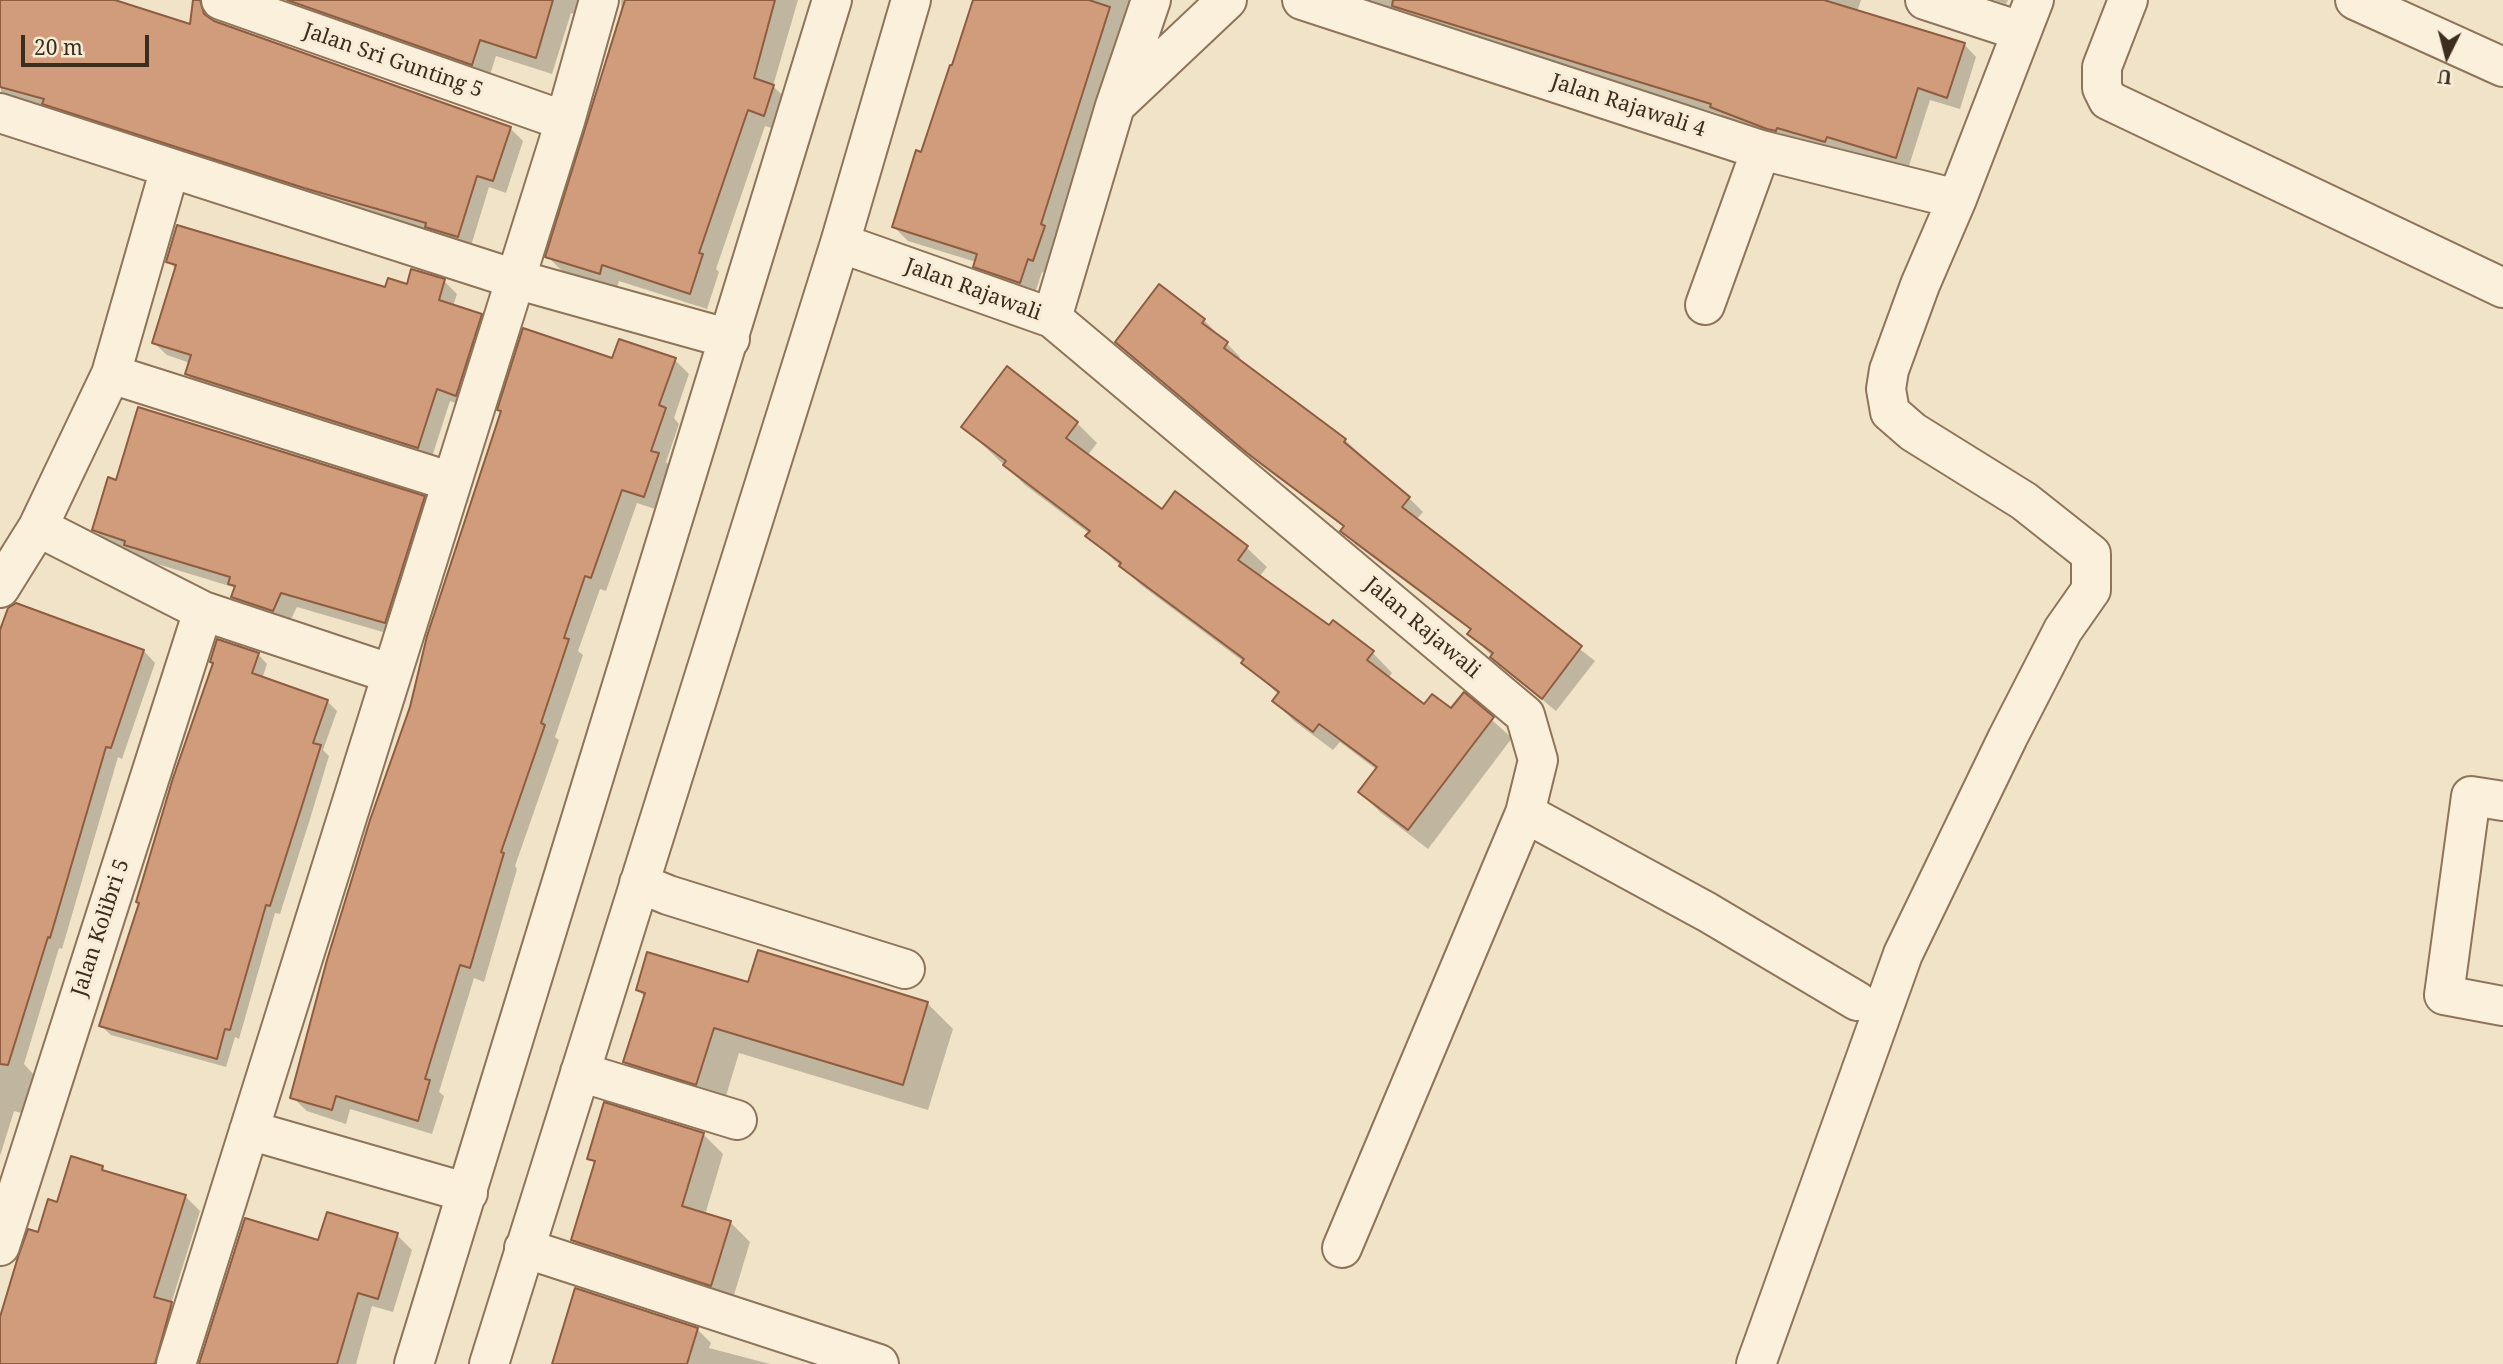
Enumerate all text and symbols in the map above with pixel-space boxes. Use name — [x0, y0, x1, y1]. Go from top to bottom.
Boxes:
street label: Jalan Sri Gunting 5 — [300, 18, 486, 104]
scale bar — [24, 21, 152, 65]
north arrow — [2412, 21, 2482, 91]
text: 20 m — [34, 33, 83, 61]
text: U — [2436, 63, 2453, 91]
street label: Jalan Rajawali 4 — [1548, 69, 1708, 143]
street label: Jalan Rajawali — [901, 254, 1045, 326]
street label: Jalan Rajawali — [1359, 572, 1485, 684]
street label: Jalan Kolibri 5 — [67, 856, 135, 1000]

